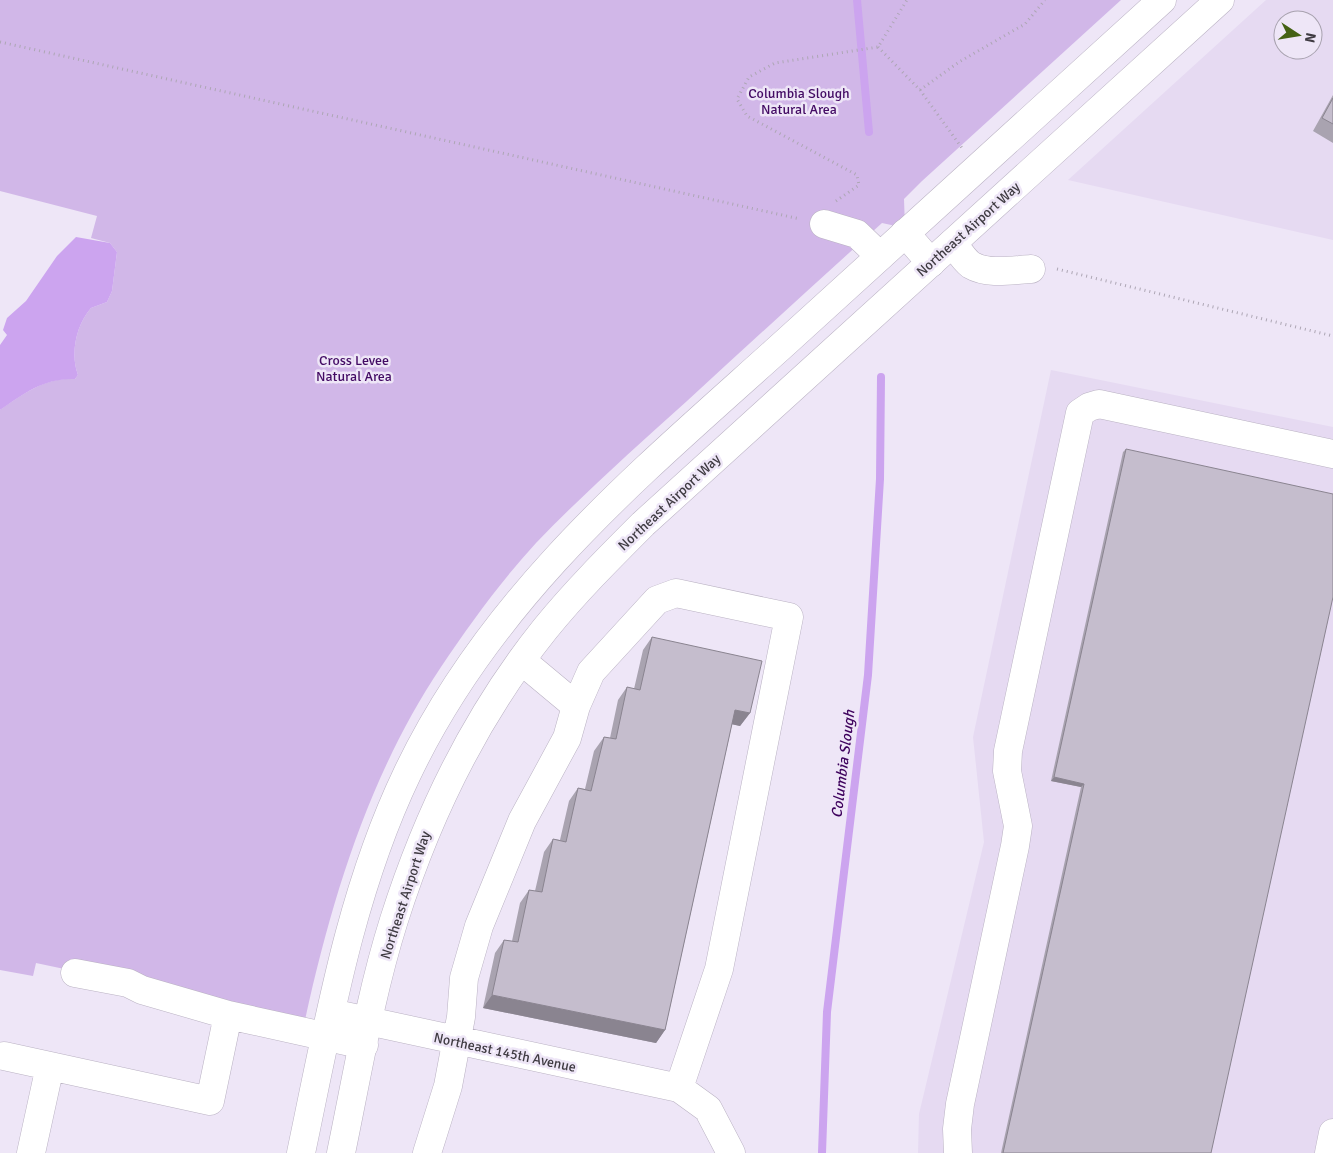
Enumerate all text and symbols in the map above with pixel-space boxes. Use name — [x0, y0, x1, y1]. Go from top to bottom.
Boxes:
north arrow — [1273, 10, 1323, 60]
text: N — [1301, 31, 1320, 44]
park label: Columbia Slough Natural Area — [748, 85, 850, 118]
street label: Northeast Airport Way — [913, 178, 1024, 280]
park label: Cross Levee Natural Area — [316, 352, 392, 385]
street label: Northeast Airport Way — [615, 450, 724, 554]
water label: Columbia Slough — [827, 708, 859, 819]
street label: Northeast Airport Way — [377, 829, 434, 961]
street label: Northeast 145th Avenue — [432, 1029, 578, 1076]

